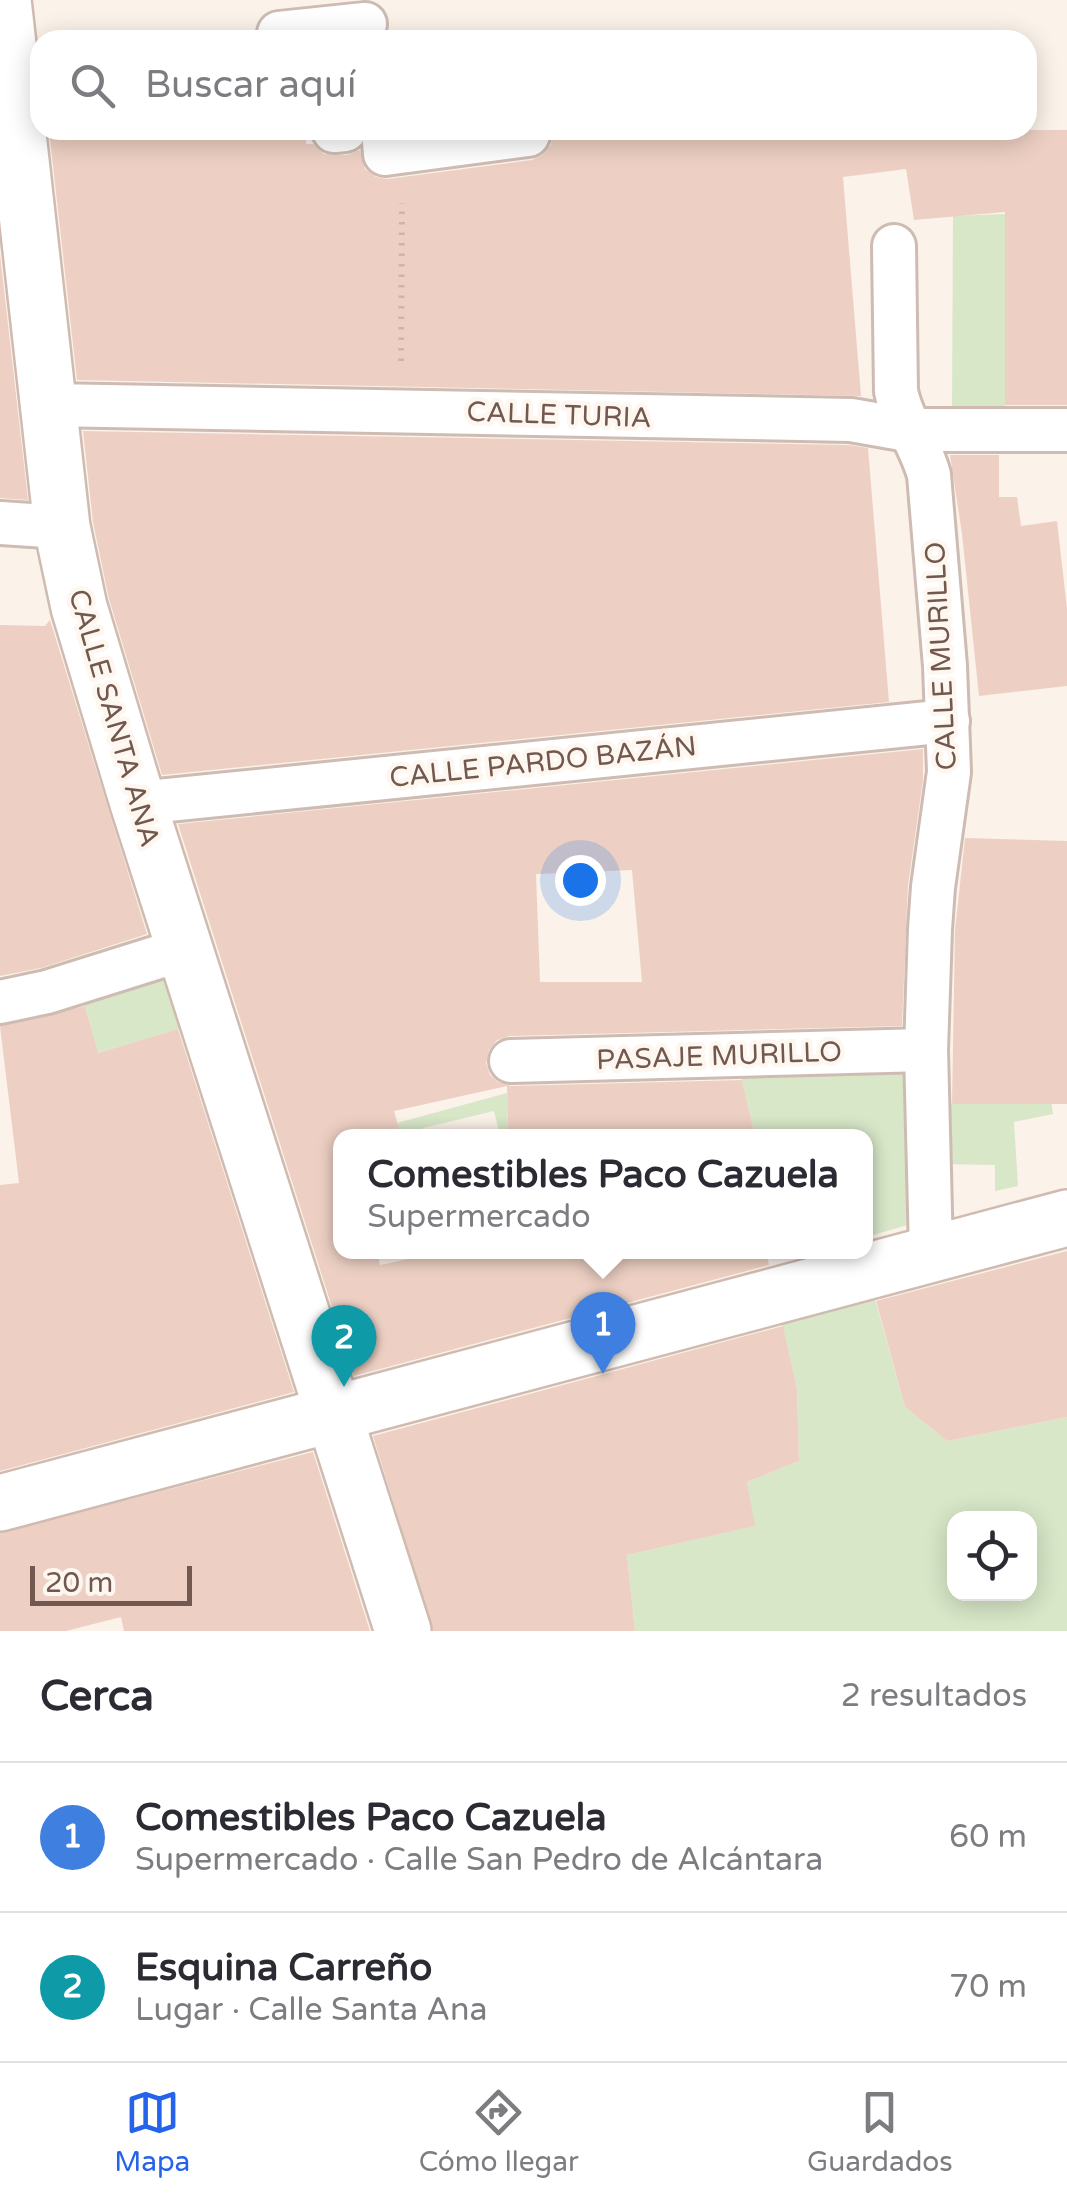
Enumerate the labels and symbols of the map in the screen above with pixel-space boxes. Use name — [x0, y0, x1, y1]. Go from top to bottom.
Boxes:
street label: CALLE TURIA — [466, 395, 652, 435]
street label: CALLE MURILLO — [918, 541, 964, 771]
street label: CALLE SANTA ANA — [61, 585, 167, 851]
street label: CALLE PARDO BAZÁN — [388, 729, 698, 795]
your location — [555, 855, 606, 906]
street label: PASAJE MURILLO — [595, 1035, 843, 1077]
pin: 1 — [570, 1292, 636, 1374]
pin: 2 — [312, 1304, 376, 1387]
scale bar — [30, 1561, 192, 1606]

